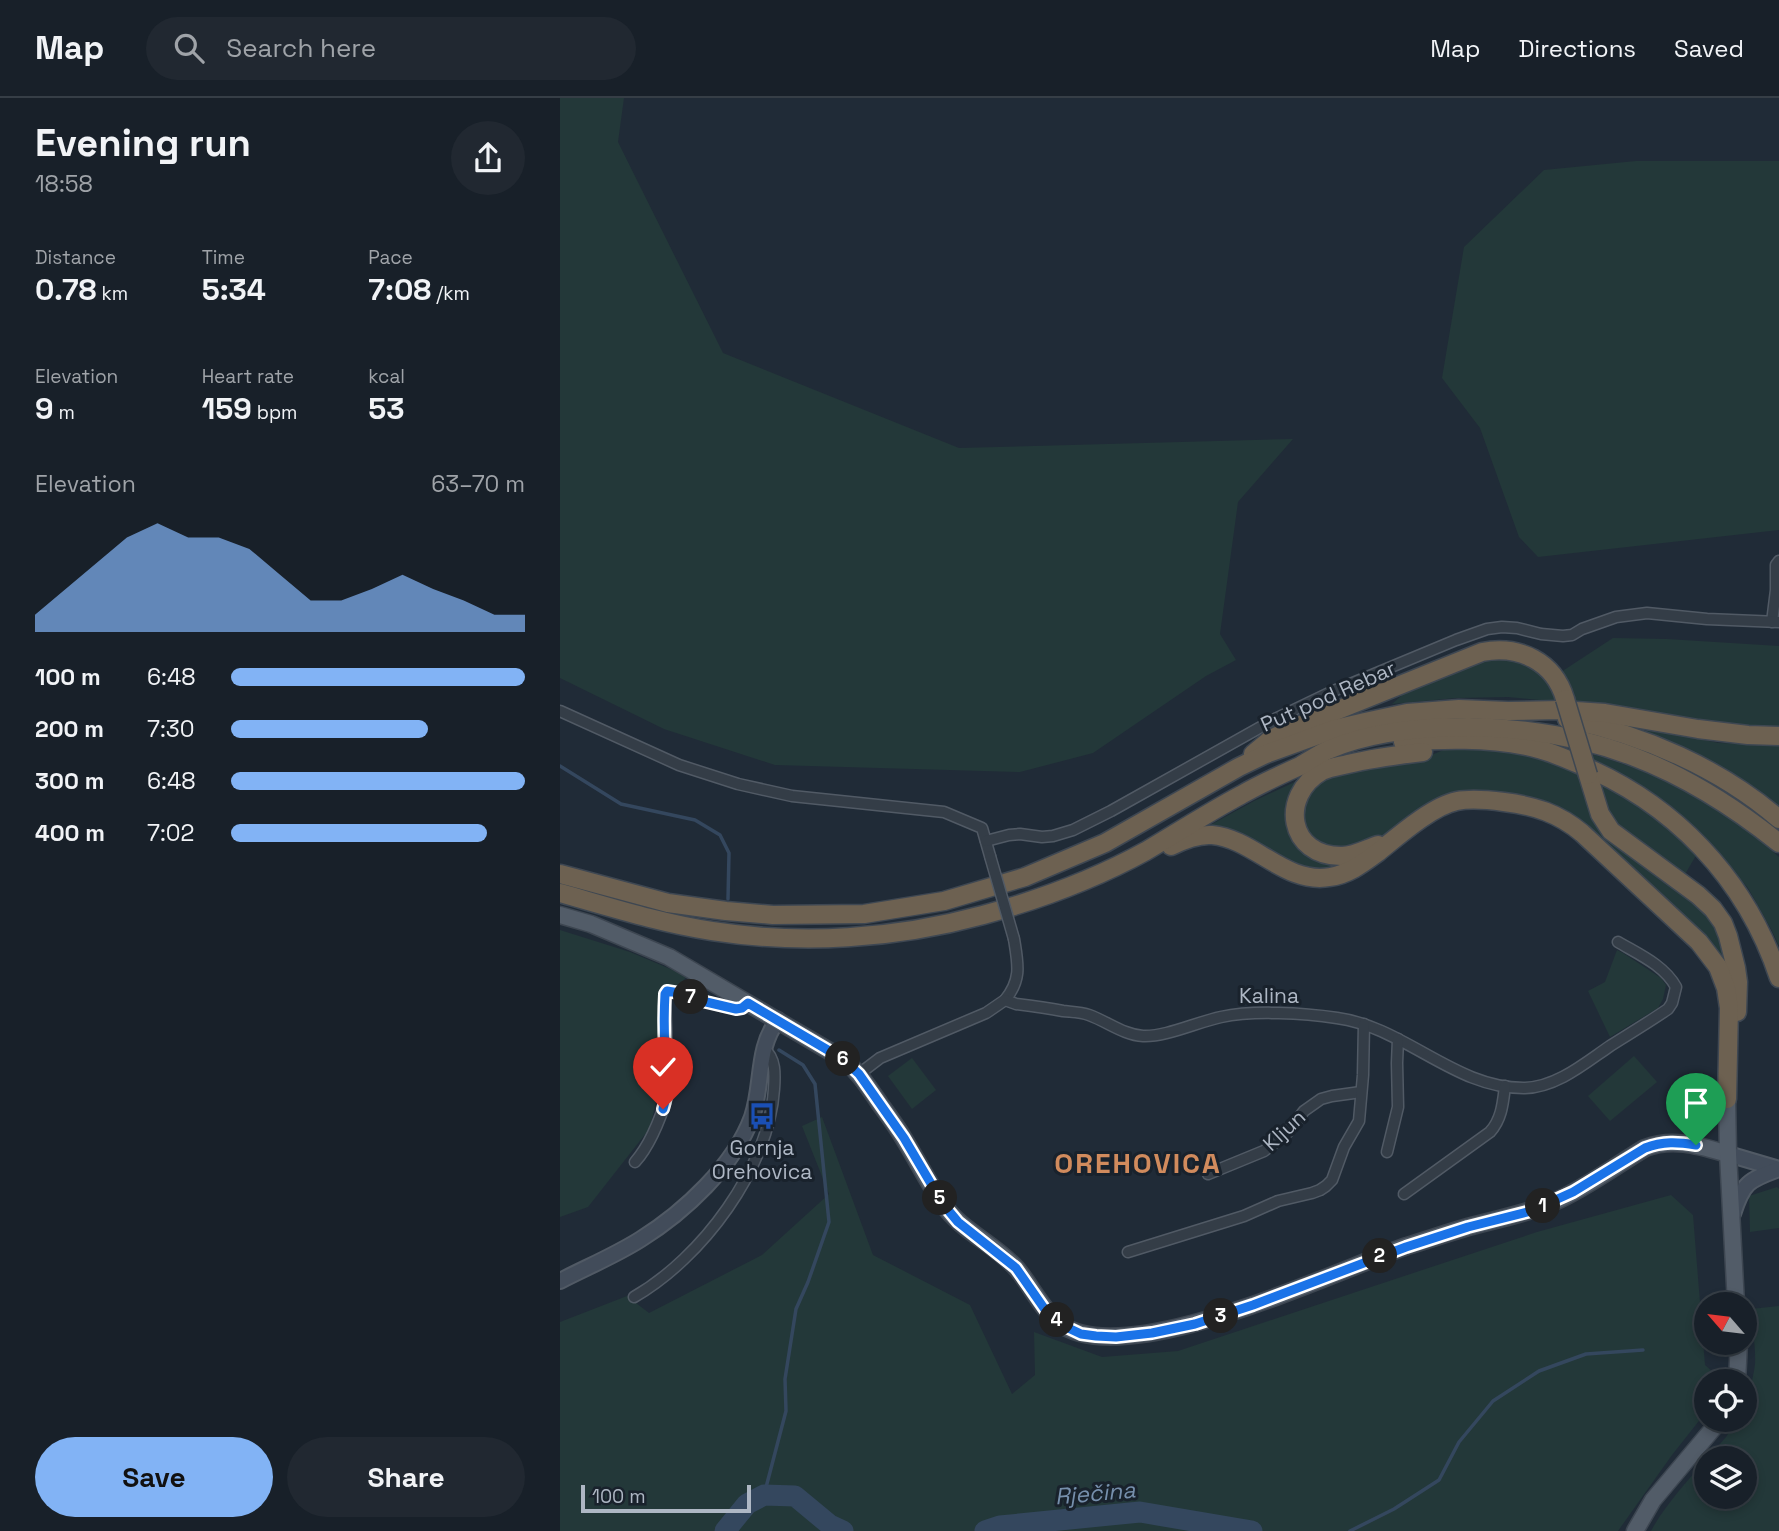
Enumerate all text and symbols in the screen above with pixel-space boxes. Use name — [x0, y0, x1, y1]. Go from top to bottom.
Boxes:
search box — [146, 17, 636, 80]
text: Map — [35, 27, 104, 69]
icon: search — [170, 29, 208, 67]
text: Search here — [226, 31, 376, 65]
text: Map — [1430, 33, 1480, 64]
text: Directions — [1518, 33, 1636, 64]
text: Saved — [1674, 33, 1744, 64]
text: Evening run — [35, 119, 251, 167]
button: share — [451, 121, 525, 195]
text: 18:58 — [35, 169, 93, 199]
text: Distance — [35, 245, 116, 270]
text: Time — [202, 245, 245, 270]
text: Pace — [368, 245, 413, 270]
text: 0.78 — [35, 270, 97, 309]
text: 5:34 — [202, 270, 266, 309]
text: 7:08 — [368, 270, 431, 309]
text: km — [97, 281, 128, 306]
text: /km — [431, 281, 470, 306]
text: Elevation — [35, 364, 118, 389]
text: Heart rate — [202, 364, 294, 389]
text: kcal — [368, 364, 405, 389]
text: 9 — [35, 389, 54, 428]
text: 159 — [202, 389, 252, 428]
text: 53 — [368, 389, 405, 428]
text: m — [54, 400, 75, 425]
text: bpm — [252, 400, 297, 425]
text: Elevation — [35, 469, 136, 499]
text: 63–70 m — [431, 469, 525, 499]
street label: Put pod Rebar — [1256, 654, 1400, 738]
text: 100 m — [35, 662, 101, 692]
text: 6:48 — [147, 662, 196, 692]
text: 200 m — [35, 714, 104, 744]
text: 7:30 — [147, 714, 194, 744]
text: 300 m — [35, 766, 104, 796]
text: 6:48 — [147, 766, 196, 796]
text: 400 m — [35, 818, 105, 848]
text: 7:02 — [147, 818, 194, 848]
pin: 7 — [674, 979, 708, 1014]
street label: Kalina — [1239, 982, 1299, 1009]
text: 7 — [685, 984, 696, 1009]
pin — [633, 1037, 693, 1109]
pin: 6 — [826, 1042, 860, 1076]
text: 6 — [837, 1046, 848, 1071]
icon: check — [644, 1048, 682, 1086]
pin — [1666, 1073, 1726, 1145]
icon: arrive — [1677, 1084, 1715, 1122]
bus stop icon: Gornja Orehovica — [747, 1101, 777, 1131]
street label: Kljun — [1257, 1103, 1311, 1157]
place label: Gornja Orehovica — [712, 1134, 812, 1185]
district label: OREHOVICA — [1054, 1145, 1222, 1181]
pin: 5 — [922, 1180, 958, 1216]
text: 5 — [934, 1185, 945, 1210]
pin: 1 — [1525, 1188, 1560, 1224]
text: 1 — [1538, 1193, 1547, 1218]
pin: 2 — [1362, 1238, 1398, 1274]
text: 2 — [1374, 1243, 1385, 1268]
north arrow — [1694, 1292, 1757, 1354]
map controls — [1694, 1292, 1757, 1509]
pin: 3 — [1204, 1298, 1238, 1334]
pin: 4 — [1040, 1302, 1074, 1338]
text: 3 — [1215, 1303, 1226, 1328]
text: 4 — [1050, 1307, 1063, 1332]
button: locate — [1694, 1369, 1757, 1432]
button: Save — [35, 1437, 273, 1517]
button: Share — [287, 1437, 525, 1517]
button: layers — [1694, 1446, 1757, 1509]
water label: Rječina — [1054, 1474, 1137, 1511]
scale bar — [581, 1482, 751, 1514]
text: 100 m — [592, 1484, 646, 1509]

